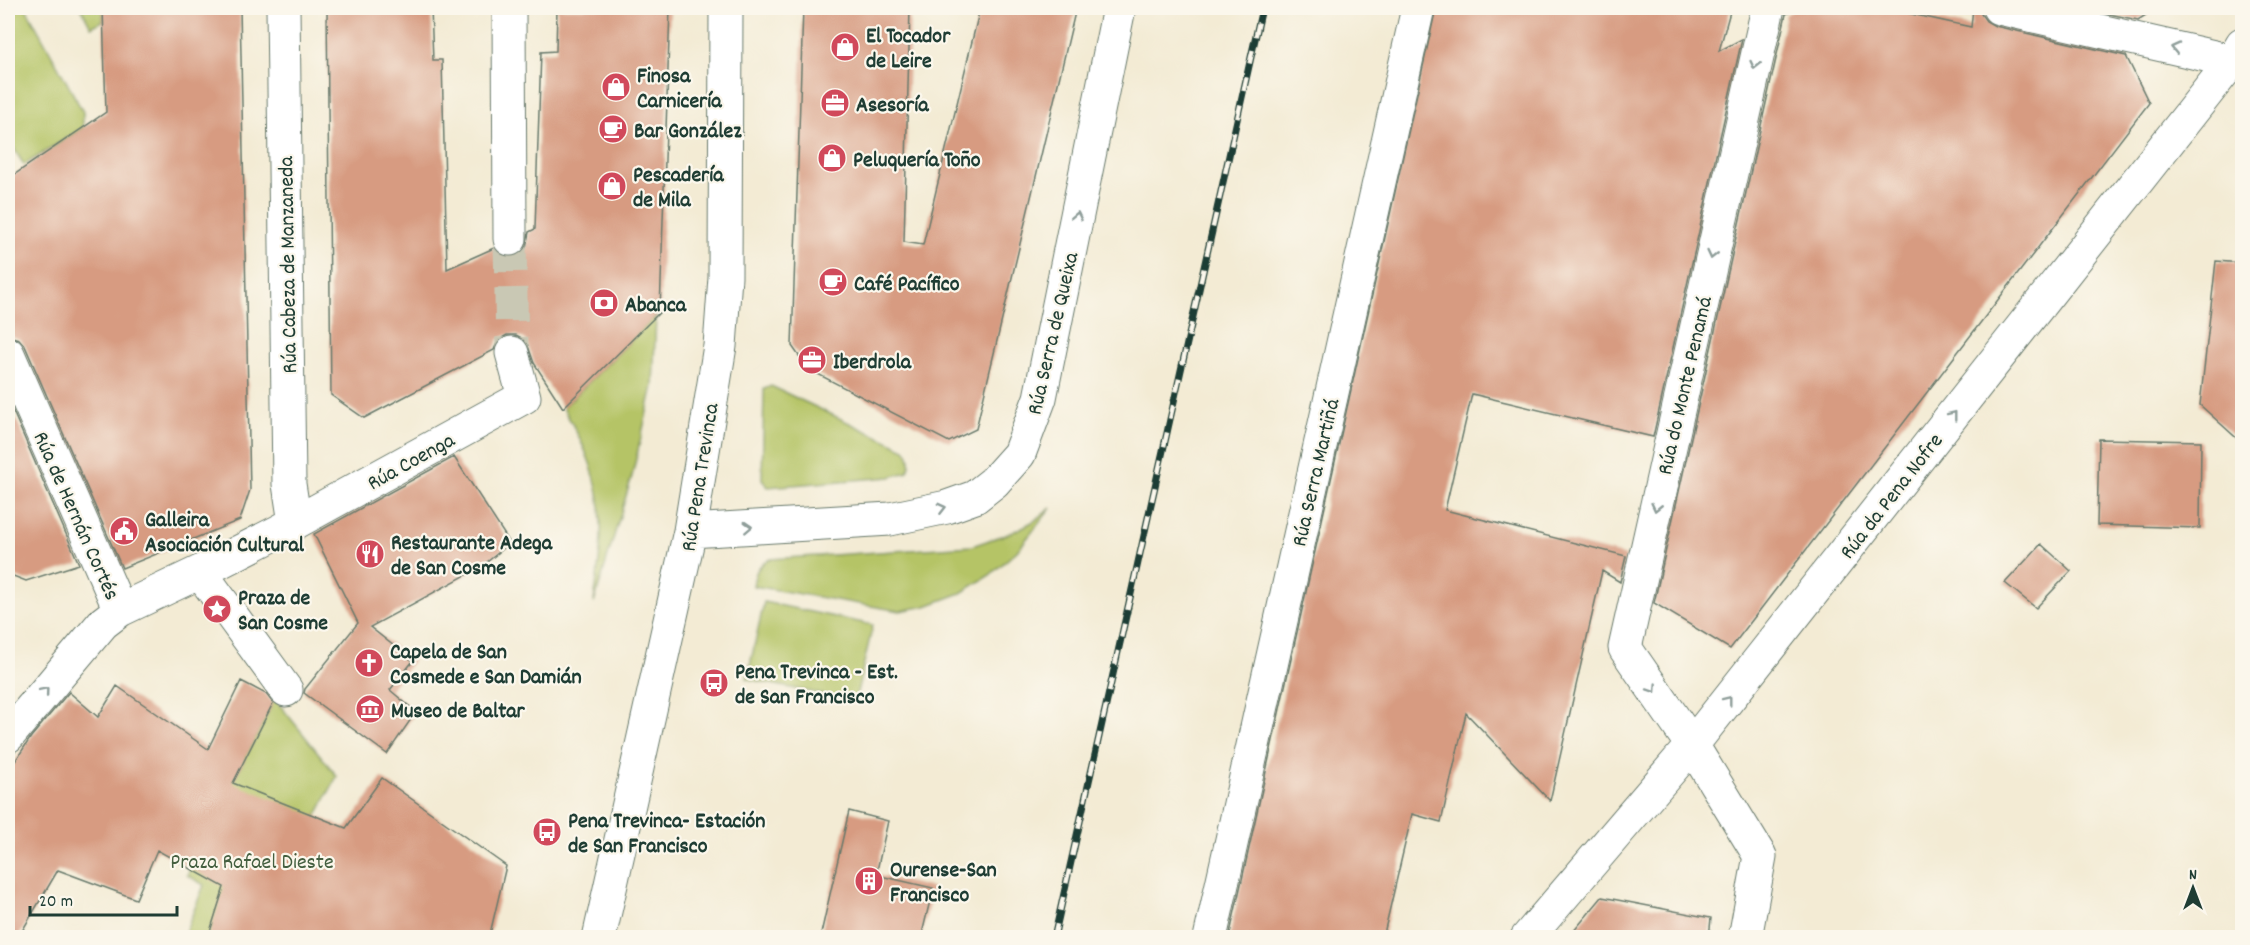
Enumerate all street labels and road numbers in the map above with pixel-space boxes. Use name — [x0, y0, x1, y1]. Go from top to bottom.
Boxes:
street label: Rúa Cabeza de Manzaneda — [272, 155, 307, 374]
street label: Rúa Serra de Queixa — [1021, 249, 1088, 418]
street label: Rúa do Monte Penamá — [1651, 293, 1722, 478]
street label: Rúa Serra Martiñá — [1285, 396, 1350, 550]
street label: Rúa Pena Trevinca — [674, 400, 729, 554]
street label: Rúa Coenga — [362, 426, 462, 500]
street label: Rúa de Hernán Cortés — [24, 427, 126, 606]
street label: Rúa da Pena Nofre — [1834, 427, 1952, 567]

